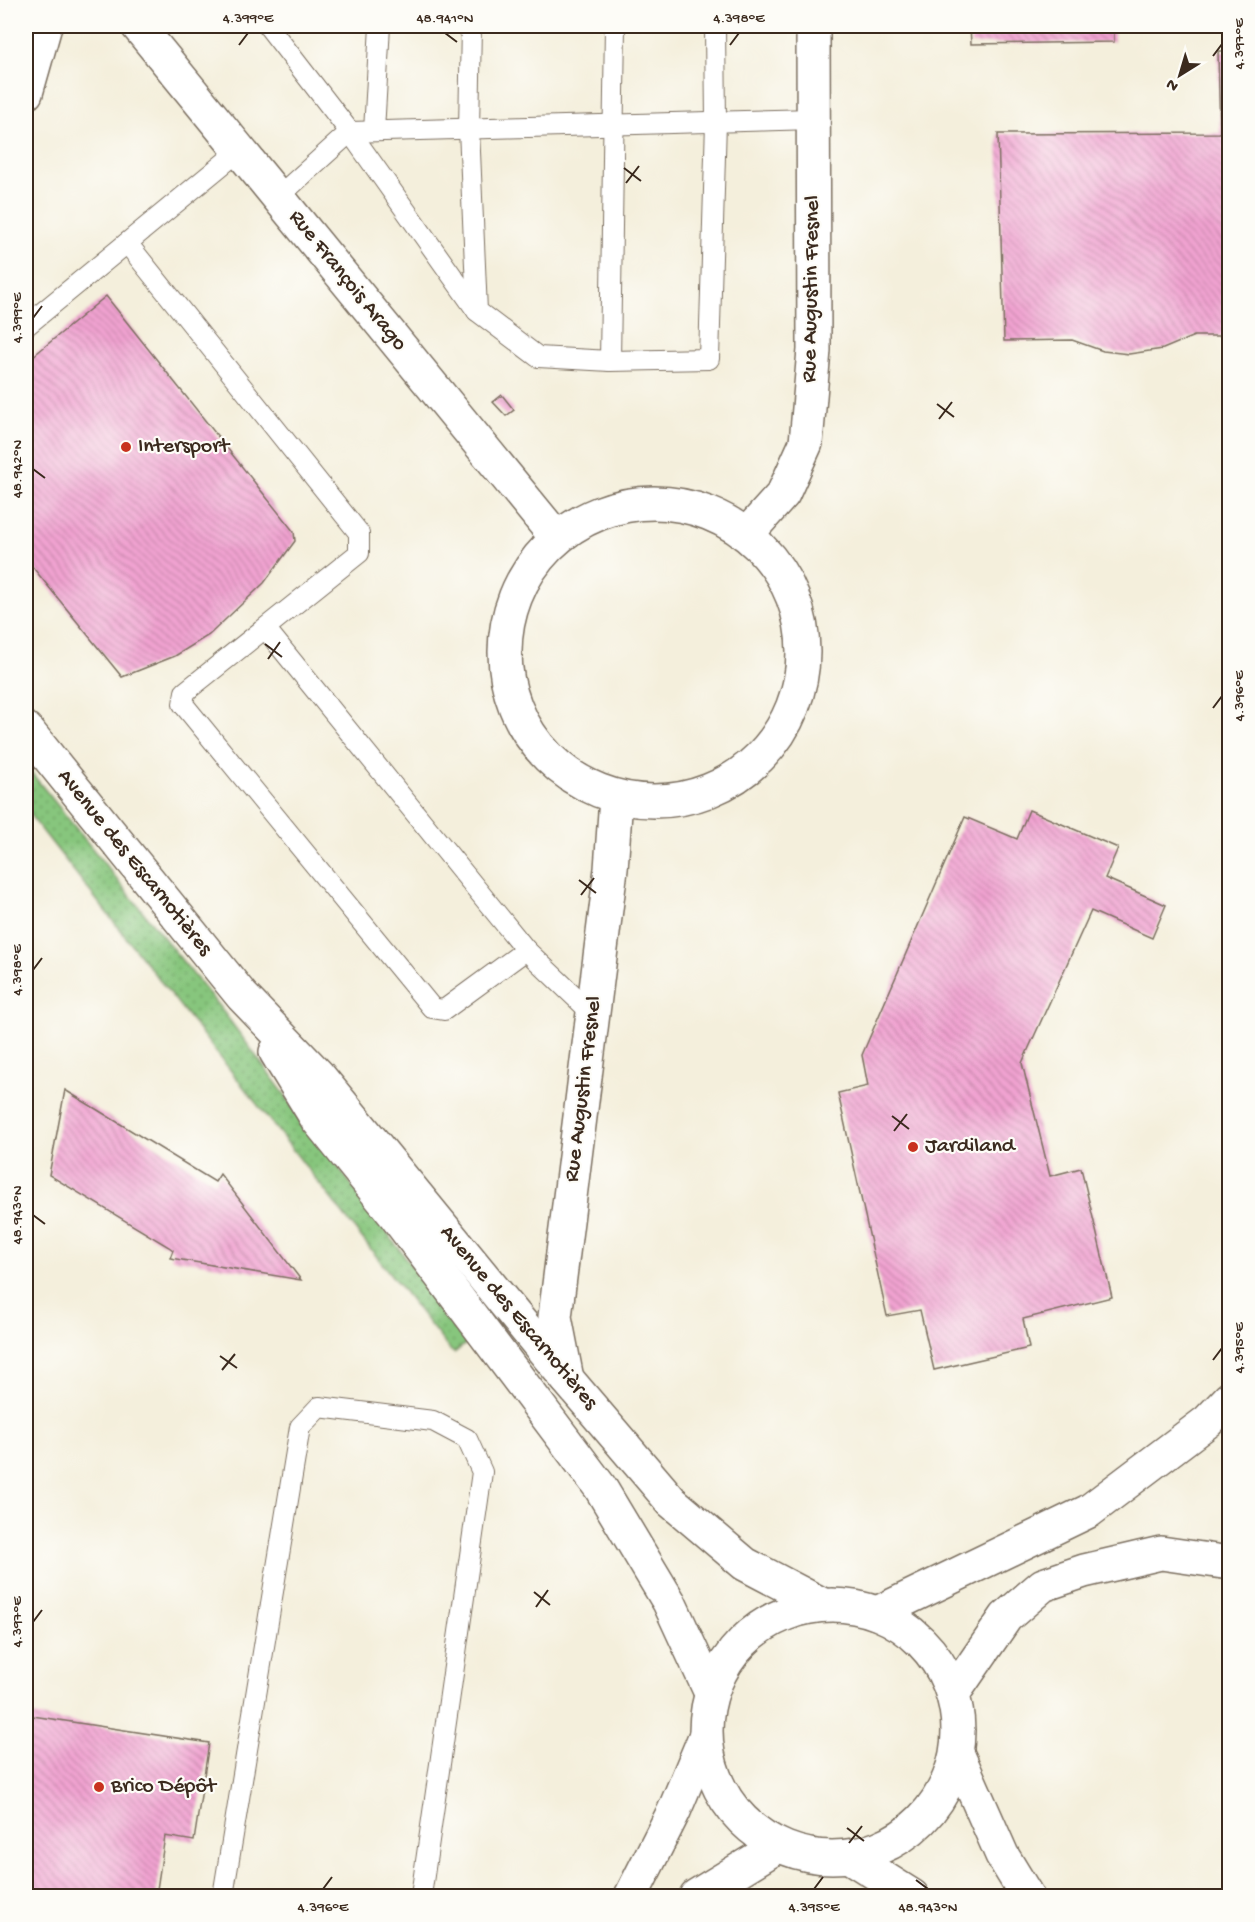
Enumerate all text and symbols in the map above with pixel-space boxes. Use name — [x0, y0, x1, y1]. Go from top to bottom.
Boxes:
text: 4.399°E — [223, 10, 274, 28]
text: 48.941°N — [416, 10, 474, 28]
text: 4.398°E — [713, 10, 765, 28]
text: 4.397°E — [1231, 18, 1249, 70]
north arrow — [1150, 45, 1210, 105]
text: N — [1163, 73, 1183, 95]
street label: Rue Augustin Fresnel — [797, 195, 827, 383]
street label: Rue François Arago — [282, 205, 412, 357]
text: 4.399°E — [9, 292, 27, 343]
place label: Intersport — [138, 434, 231, 460]
text: 48.942°N — [9, 440, 27, 498]
marker: Intersport — [119, 440, 133, 454]
text: 4.396°E — [1231, 670, 1249, 721]
street label: Avenue des Escarnotières — [51, 764, 218, 962]
text: 4.398°E — [9, 944, 27, 996]
street label: Rue Augustin Fresnel — [560, 994, 608, 1184]
place label: Jardiland — [925, 1134, 1017, 1160]
marker: Jardiland — [906, 1140, 920, 1154]
text: 48.943°N — [9, 1185, 27, 1244]
street label: Avenue des Escarnotières — [433, 1221, 603, 1416]
text: 4.395°E — [1231, 1322, 1249, 1374]
text: 4.397°E — [9, 1596, 27, 1648]
place label: Brico Dépôt — [110, 1774, 218, 1800]
marker: Brico Dépôt — [92, 1780, 106, 1794]
text: 4.396°E — [298, 1899, 349, 1917]
text: 4.395°E — [788, 1899, 840, 1917]
text: 48.943°N — [899, 1899, 958, 1917]

